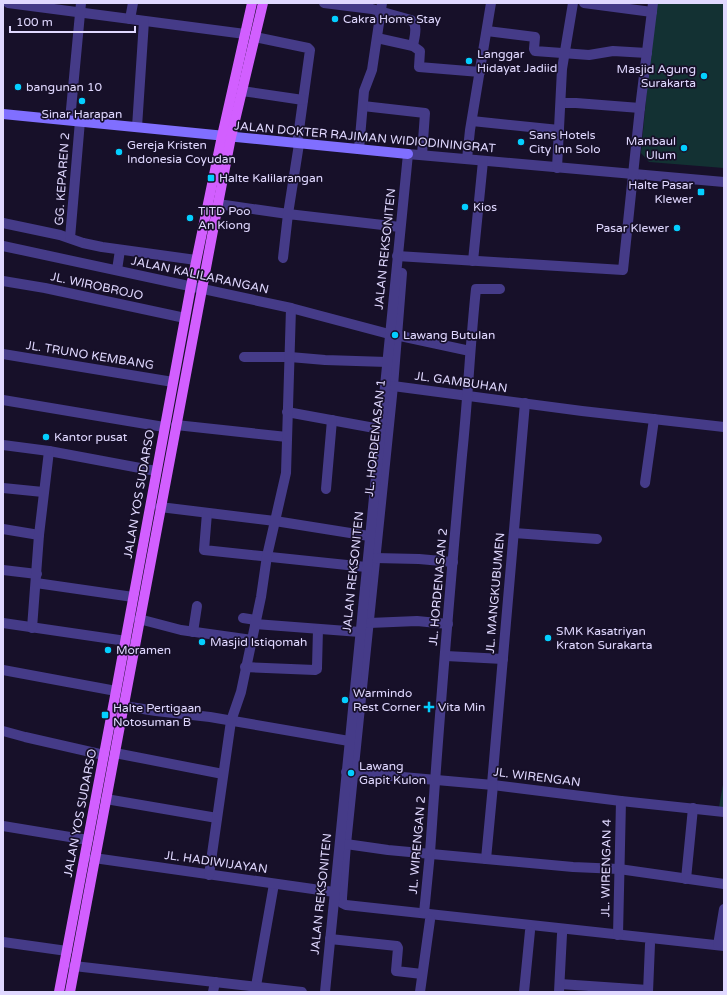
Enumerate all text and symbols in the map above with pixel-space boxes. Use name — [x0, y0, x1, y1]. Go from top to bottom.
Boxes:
scale bar — [10, 8, 135, 34]
place label: Cakra Home Stay — [343, 12, 442, 26]
marker: Cakra Home Stay — [330, 14, 340, 24]
text: 100 m — [16, 15, 53, 29]
place label: Langgar Hidayat Jadiid — [477, 47, 557, 75]
marker: Langgar Hidayat Jadiid — [464, 56, 474, 66]
place label: Masjid Agung Surakarta — [617, 62, 696, 90]
marker: Masjid Agung Surakarta — [699, 71, 709, 81]
place label: bangunan 10 — [26, 80, 103, 94]
marker: bangunan 10 — [13, 82, 23, 92]
marker: Sinar Harapan — [77, 96, 87, 106]
place label: Sinar Harapan — [42, 107, 122, 121]
street label: JALAN DOKTER RAJIMAN WIDIODININGRAT — [234, 119, 497, 155]
place label: Sans Hotels City Inn Solo — [529, 128, 600, 156]
street label: GG. KEPAREN 2 — [52, 132, 72, 226]
place label: Manbaul Ulum — [626, 134, 676, 162]
marker: Sans Hotels City Inn Solo — [516, 137, 526, 147]
place label: Gereja Kristen Indonesia Coyudan — [127, 138, 236, 166]
marker: Manbaul Ulum — [679, 143, 689, 153]
marker: Gereja Kristen Indonesia Coyudan — [114, 147, 124, 157]
place label: Halte Kalilarangan — [219, 171, 323, 185]
marker: Halte Kalilarangan — [206, 173, 216, 183]
place label: Halte Pasar Klewer — [628, 178, 693, 206]
marker: Halte Pasar Klewer — [696, 187, 706, 197]
street label: JALAN REKSONITEN — [372, 188, 398, 310]
place label: Kios — [473, 200, 497, 214]
marker: Kios — [460, 202, 470, 212]
place label: TITD Poo An Kiong — [198, 204, 251, 232]
marker: TITD Poo An Kiong — [185, 213, 195, 223]
place label: Pasar Klewer — [596, 221, 669, 235]
marker: Pasar Klewer — [672, 223, 682, 233]
street label: JALAN KALILARANGAN — [130, 254, 270, 296]
street label: JL. WIROBROJO — [49, 269, 145, 303]
place label: Lawang Butulan — [403, 328, 495, 342]
marker: Lawang Butulan — [390, 330, 400, 340]
street label: JL. TRUNO KEMBANG — [25, 338, 155, 372]
street label: JL. GAMBUHAN — [414, 369, 508, 395]
street label: JL. HORDENASAN 1 — [362, 379, 388, 497]
street label: JALAN YOS SUDARSO — [121, 428, 157, 559]
place label: Kantor pusat — [54, 430, 128, 444]
marker: Kantor pusat — [41, 432, 51, 442]
street label: JALAN REKSONITEN — [340, 511, 366, 633]
street label: JL. HORDENASAN 2 — [426, 528, 450, 646]
street label: JL. MANGKUBUMEN — [483, 532, 507, 654]
place label: SMK Kasatriyan Kraton Surakarta — [556, 624, 652, 652]
marker: SMK Kasatriyan Kraton Surakarta — [543, 633, 553, 643]
place label: Masjid Istiqomah — [210, 635, 307, 649]
marker: Masjid Istiqomah — [197, 637, 207, 647]
place label: Moramen — [116, 643, 171, 657]
marker: Moramen — [103, 645, 113, 655]
place label: Warmindo Rest Corner — [353, 686, 421, 714]
marker: Warmindo Rest Corner — [340, 695, 350, 705]
place label: Vita Min — [438, 700, 485, 714]
place label: Halte Pertigaan Notosuman B — [113, 701, 201, 729]
marker: Vita Min — [423, 701, 435, 713]
marker: Halte Pertigaan Notosuman B — [100, 710, 110, 720]
street label: JALAN YOS SUDARSO — [61, 747, 99, 878]
place label: Lawang Gapit Kulon — [359, 759, 426, 787]
street label: JL. WIRENGAN — [493, 765, 581, 789]
marker: Lawang Gapit Kulon — [346, 768, 356, 778]
street label: JL. WIRENGAN 2 — [406, 795, 428, 895]
street label: JL. WIRENGAN 4 — [598, 818, 614, 917]
street label: JALAN REKSONITEN — [308, 833, 334, 955]
street label: JL. HADIWIJAYAN — [163, 848, 269, 876]

